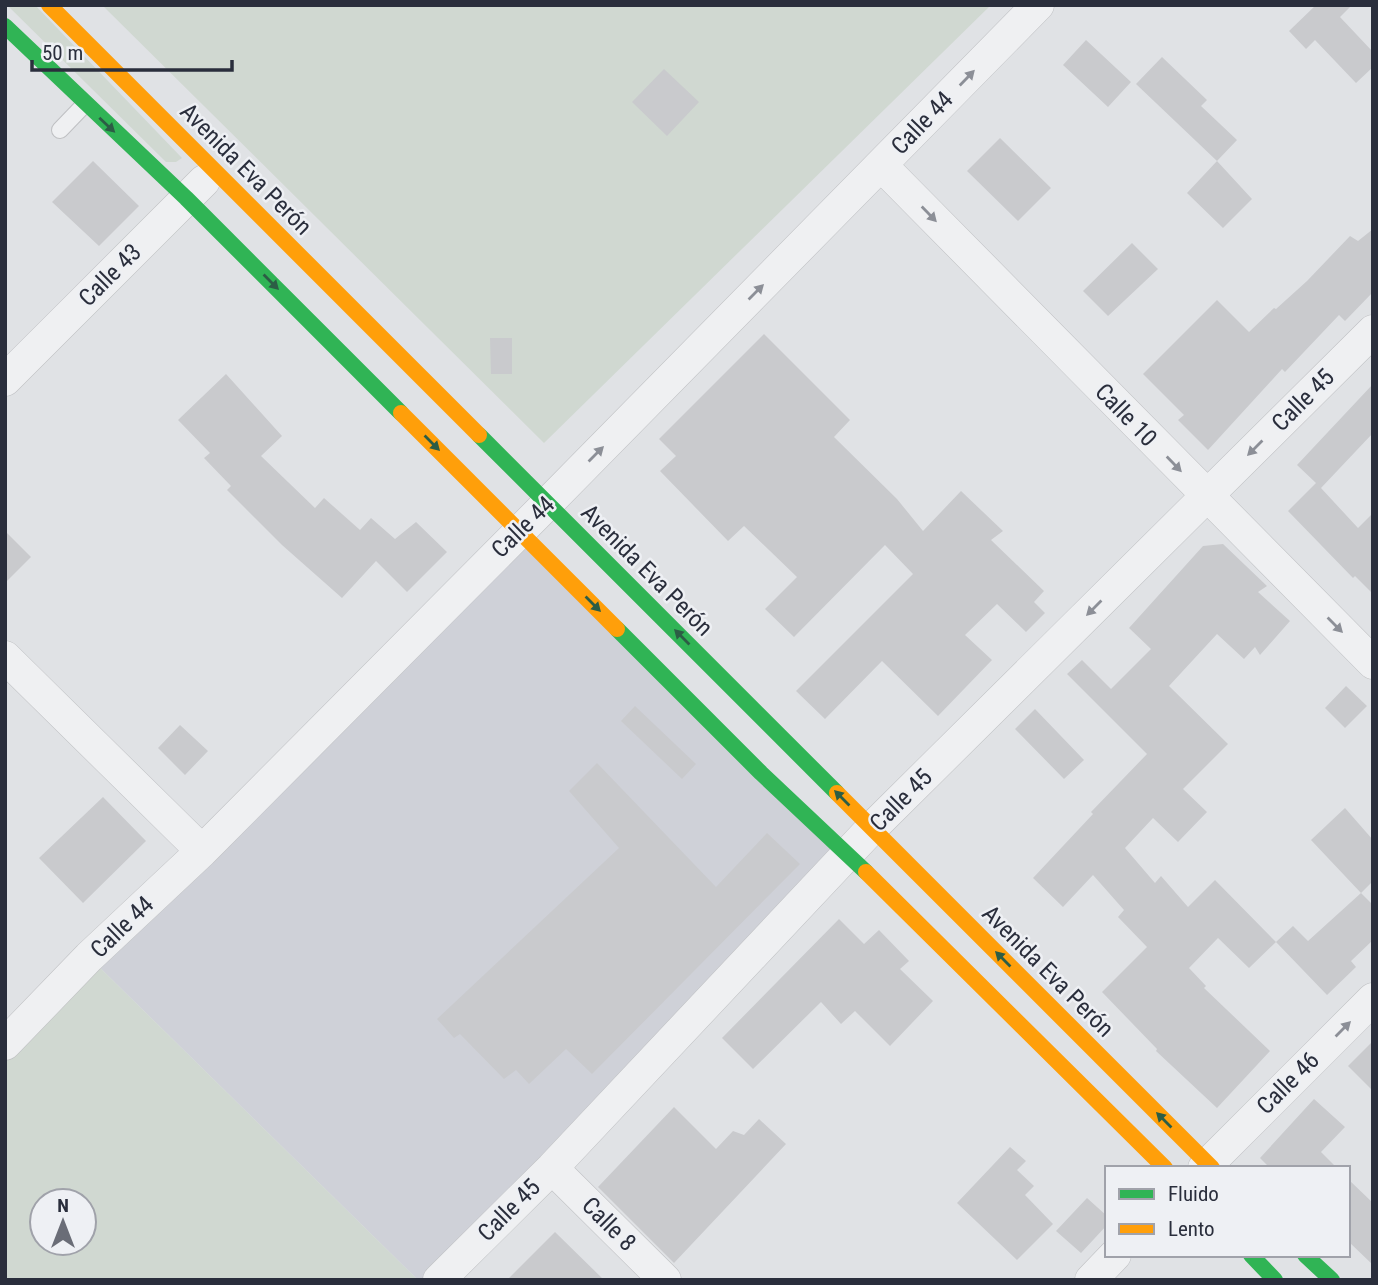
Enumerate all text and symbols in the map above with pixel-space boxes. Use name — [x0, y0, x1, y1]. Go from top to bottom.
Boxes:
scale bar — [32, 28, 231, 72]
text: 50 m — [42, 41, 83, 65]
one-way arrow — [959, 70, 975, 86]
street label: Calle 44 — [885, 86, 959, 160]
street label: Avenida Eva Perón — [174, 97, 318, 241]
one-way arrow — [98, 116, 115, 132]
one-way arrow — [920, 205, 936, 222]
street label: Calle 43 — [73, 238, 147, 312]
one-way arrow — [262, 274, 279, 290]
one-way arrow — [747, 284, 764, 301]
street label: Calle 45 — [1266, 363, 1340, 437]
street label: Calle 10 — [1089, 378, 1163, 452]
one-way arrow — [424, 434, 441, 451]
one-way arrow — [1248, 439, 1264, 456]
one-way arrow — [587, 447, 604, 463]
one-way arrow — [1166, 456, 1182, 472]
street label: Calle 44 — [486, 490, 560, 564]
street label: Avenida Eva Perón — [575, 498, 719, 642]
one-way arrow — [585, 595, 602, 612]
one-way arrow — [1085, 600, 1102, 617]
one-way arrow — [1326, 617, 1343, 634]
one-way arrow — [673, 628, 690, 645]
street label: Calle 45 — [864, 763, 938, 837]
one-way arrow — [834, 789, 851, 806]
street label: Calle 44 — [85, 890, 159, 964]
street label: Avenida Eva Perón — [976, 899, 1120, 1043]
one-way arrow — [995, 950, 1012, 967]
one-way arrow — [1334, 1021, 1351, 1037]
street label: Calle 46 — [1251, 1046, 1325, 1120]
one-way arrow — [1156, 1112, 1173, 1128]
legend — [1105, 1166, 1350, 1257]
street label: Calle 45 — [472, 1173, 546, 1247]
text: Fluido — [1168, 1182, 1219, 1206]
north arrow — [28, 1187, 98, 1257]
street label: Calle 8 — [576, 1191, 642, 1257]
text: N — [57, 1194, 69, 1217]
text: Lento — [1168, 1217, 1215, 1241]

